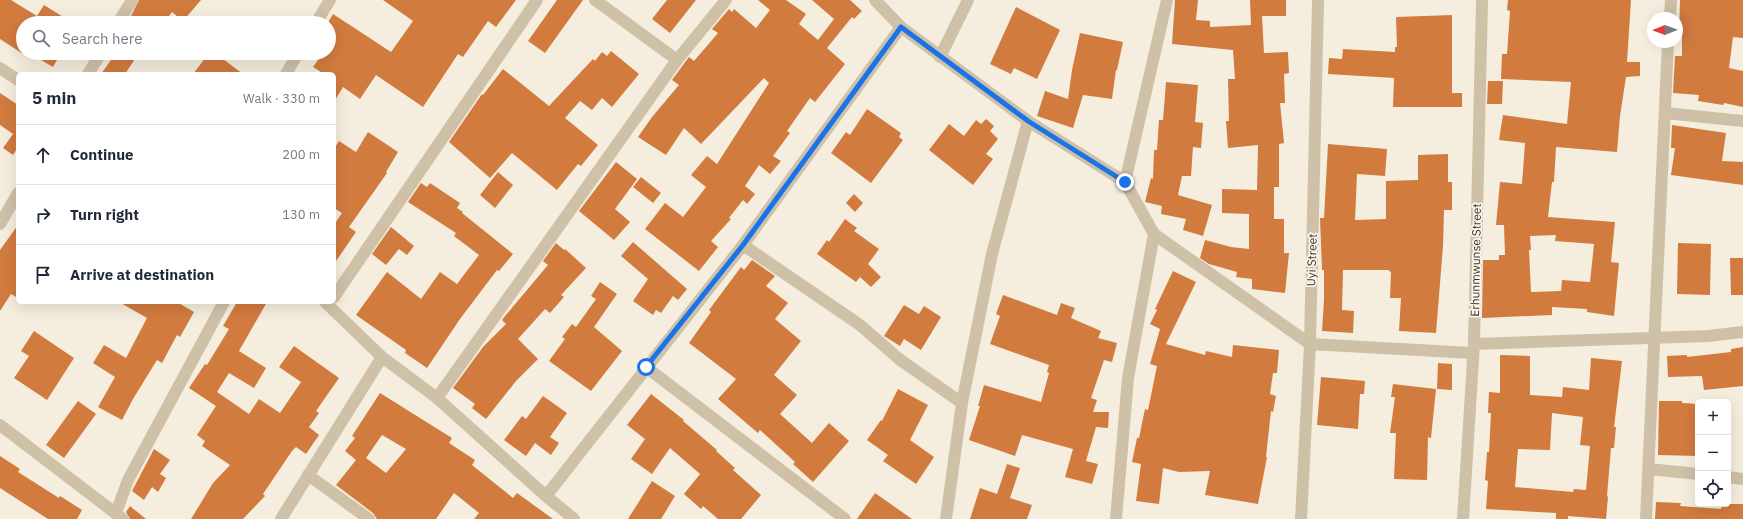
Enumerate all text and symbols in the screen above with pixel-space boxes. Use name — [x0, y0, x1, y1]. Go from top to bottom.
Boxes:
north arrow — [1647, 12, 1683, 48]
search box — [16, 16, 336, 60]
icon: search — [30, 27, 52, 49]
text: Search here — [62, 29, 142, 48]
text: 5 min — [32, 87, 76, 109]
text: Walk · 330 m — [243, 90, 320, 107]
icon: ahead — [32, 144, 54, 166]
text: Continue — [70, 145, 134, 164]
text: 200 m — [282, 146, 320, 163]
route end — [1116, 173, 1134, 191]
street label: Erhunmwunse Street — [1467, 203, 1484, 317]
icon: right — [32, 204, 54, 226]
text: Turn right — [70, 205, 139, 224]
text: 130 m — [282, 206, 320, 223]
street label: Uyi Street — [1303, 233, 1320, 287]
icon: arrive — [32, 264, 54, 286]
text: Arrive at destination — [70, 265, 214, 284]
route start — [637, 358, 655, 376]
map controls — [1695, 399, 1731, 507]
button: + — [1695, 399, 1731, 435]
button: − — [1695, 435, 1731, 471]
button: locate — [1695, 471, 1731, 507]

